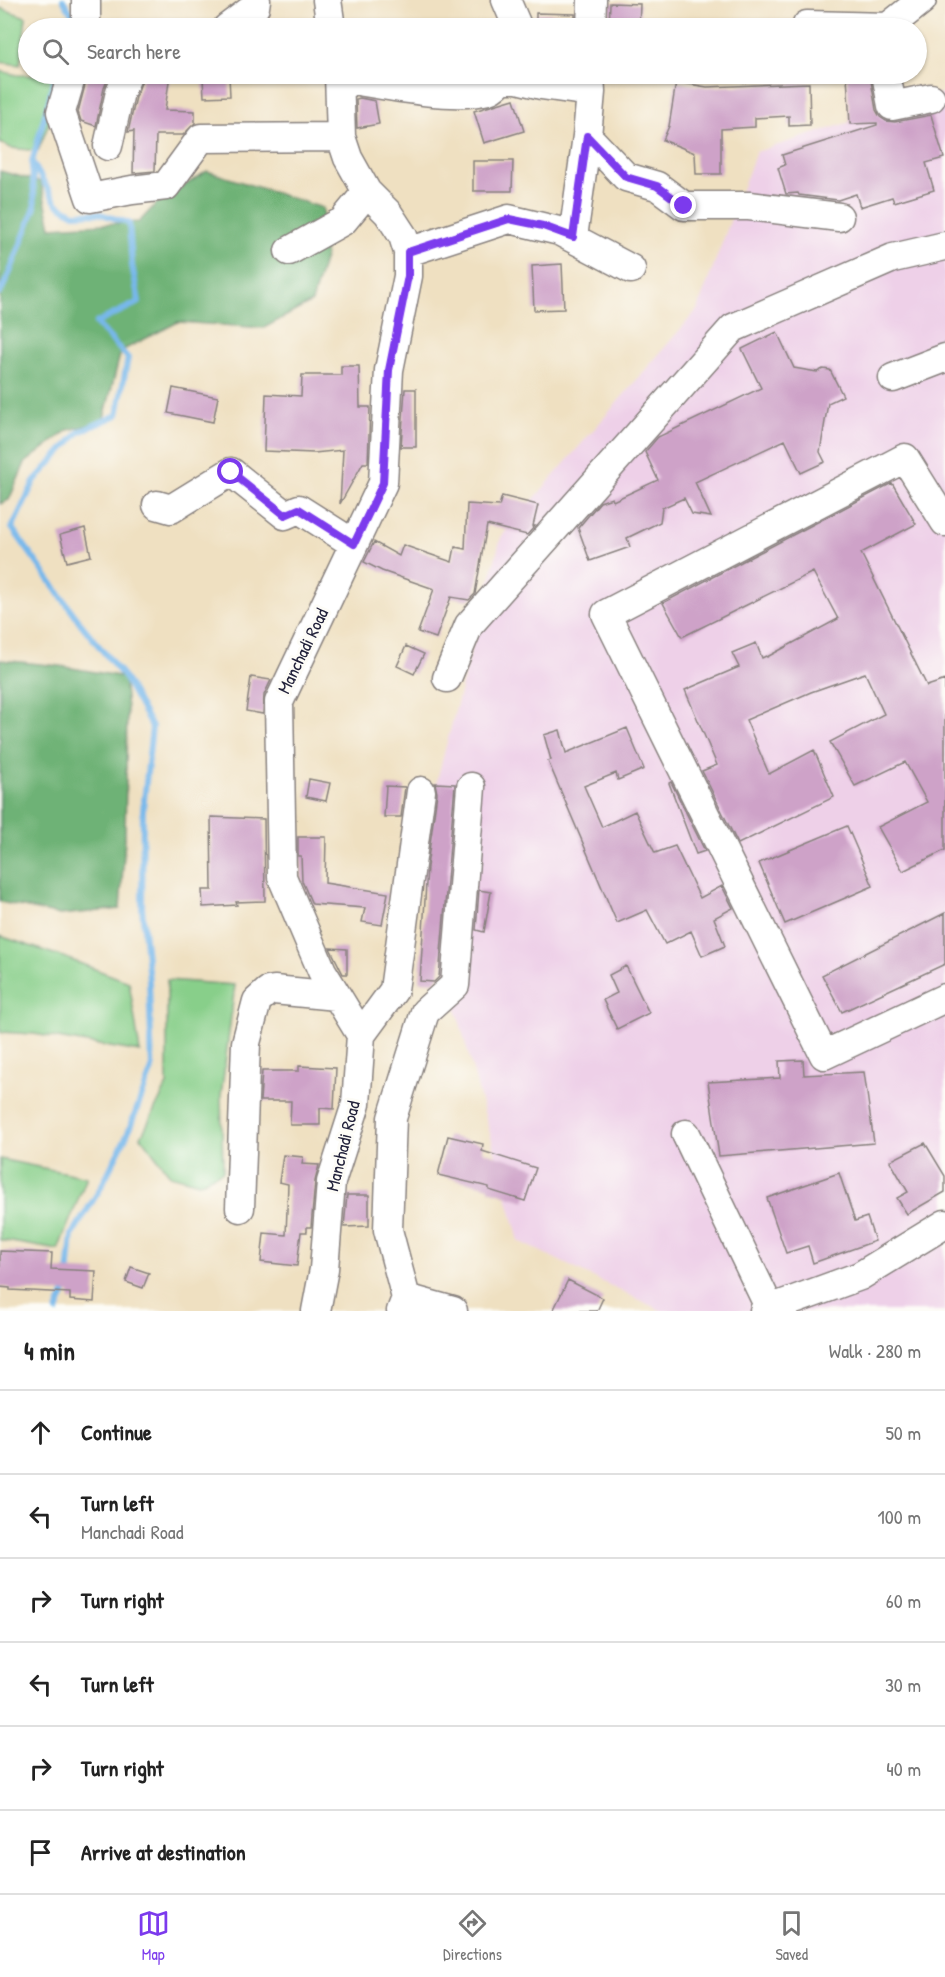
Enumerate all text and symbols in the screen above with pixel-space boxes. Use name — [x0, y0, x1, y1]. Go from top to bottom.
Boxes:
search box — [18, 18, 927, 84]
icon: search — [39, 35, 72, 68]
text: Search here — [87, 36, 181, 66]
route end — [670, 192, 696, 218]
route start — [217, 458, 243, 484]
street label: Manchadi Road — [271, 604, 334, 698]
street label: Manchadi Road — [319, 1098, 366, 1194]
text: 4 min — [24, 1333, 75, 1368]
text: Walk · 280 m — [829, 1337, 921, 1364]
icon: ahead — [24, 1416, 57, 1449]
text: Continue — [81, 1417, 152, 1447]
text: 50 m — [885, 1419, 921, 1446]
text: Turn left — [81, 1488, 154, 1518]
icon: left — [24, 1500, 57, 1533]
text: 100 m — [878, 1503, 921, 1530]
text: Manchadi Road — [81, 1518, 183, 1545]
icon: right — [24, 1584, 57, 1617]
text: Turn right — [81, 1585, 164, 1615]
text: 60 m — [886, 1587, 921, 1614]
icon: left — [24, 1668, 57, 1701]
text: Turn left — [81, 1669, 154, 1699]
text: 30 m — [885, 1671, 921, 1698]
icon: right — [24, 1752, 57, 1785]
text: Turn right — [81, 1753, 164, 1783]
text: 40 m — [886, 1755, 921, 1782]
icon: arrive — [24, 1836, 57, 1869]
text: Arrive at destination — [81, 1837, 246, 1867]
tab: Map — [137, 1907, 170, 1965]
tab: Directions — [443, 1907, 502, 1965]
tab: Saved — [775, 1907, 808, 1965]

